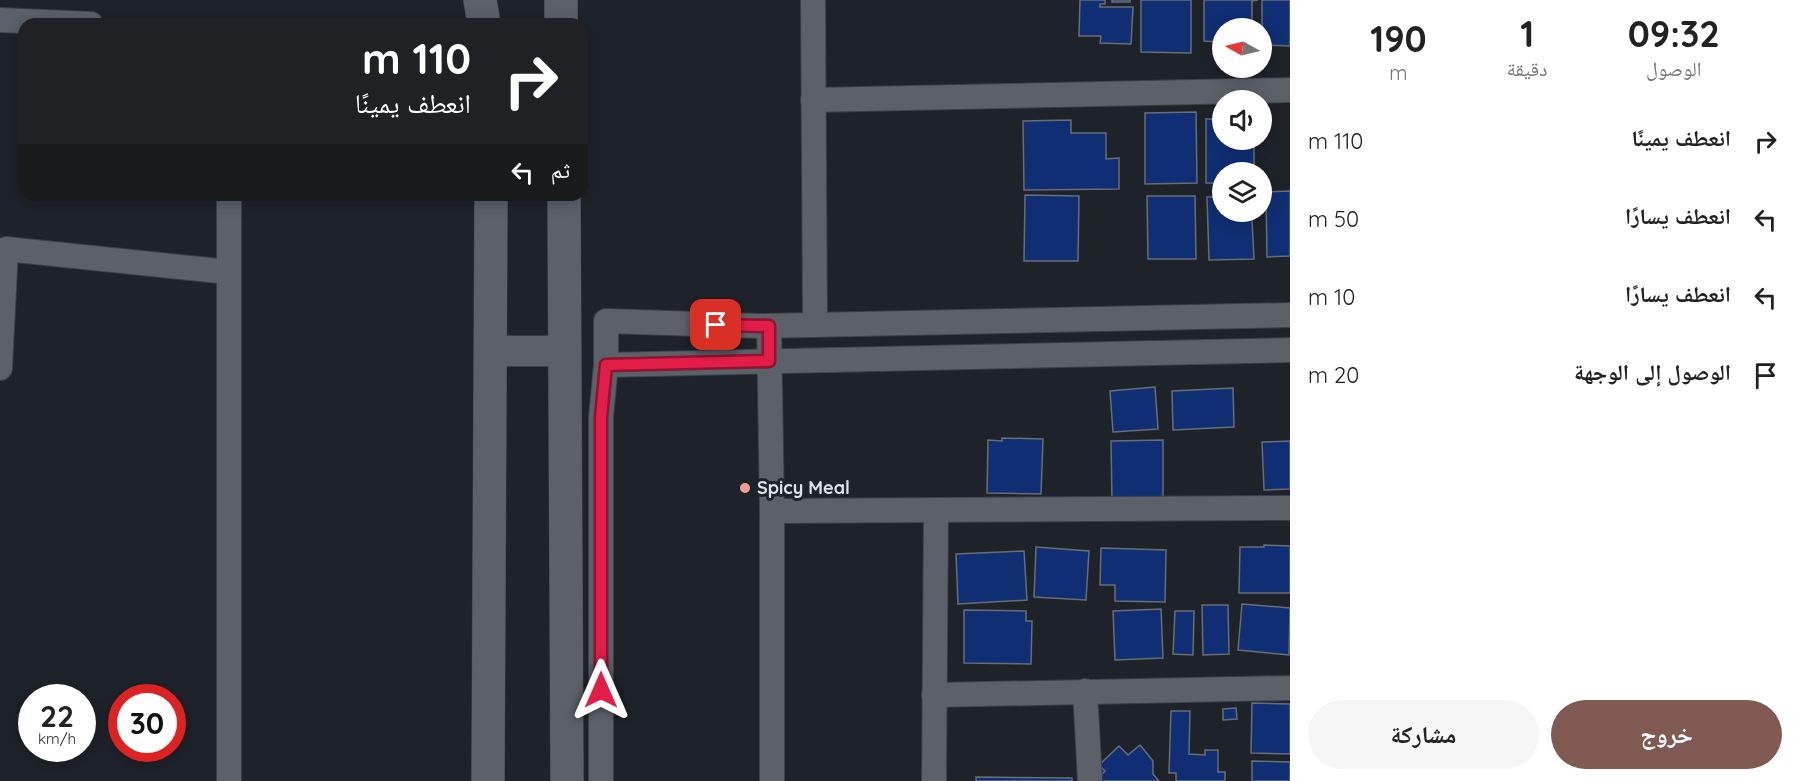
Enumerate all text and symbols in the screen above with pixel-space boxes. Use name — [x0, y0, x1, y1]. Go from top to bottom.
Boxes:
text: 1 — [1520, 11, 1534, 56]
text: 09:32 — [1628, 11, 1720, 56]
text: 190 — [1370, 16, 1427, 61]
north arrow — [1212, 18, 1272, 78]
map controls — [1212, 18, 1272, 222]
text: 110 m — [362, 32, 471, 85]
icon: right — [492, 42, 570, 120]
text: دقيقة — [1507, 56, 1548, 81]
text: الوصول — [1646, 56, 1701, 81]
text: m — [1389, 60, 1408, 85]
text: انعطف يمينًا — [355, 86, 471, 120]
button: sound — [1212, 90, 1272, 150]
text: انعطف يمينًا — [1632, 124, 1731, 152]
icon: right — [1749, 125, 1782, 158]
text: 110 m — [1308, 127, 1363, 155]
icon: left — [506, 156, 539, 189]
text: ثم — [551, 156, 570, 184]
button: layers — [1212, 162, 1272, 222]
text: انعطف يسارًا — [1625, 202, 1731, 230]
icon: left — [1749, 203, 1782, 236]
text: 50 m — [1308, 205, 1359, 233]
text: انعطف يسارًا — [1625, 280, 1731, 308]
icon: left — [1749, 281, 1782, 314]
text: 10 m — [1308, 283, 1355, 311]
pin — [690, 299, 741, 350]
icon: arrive — [699, 308, 732, 341]
text: الوصول إلى الوجهة — [1574, 358, 1731, 386]
icon: arrive — [1749, 359, 1782, 392]
text: 20 m — [1308, 361, 1359, 389]
place label: Spicy Meal — [757, 476, 850, 499]
marker: Spicy Meal — [738, 481, 752, 495]
position arrow — [569, 658, 633, 722]
speed limit sign: 30 — [108, 684, 186, 762]
text: 22 — [40, 697, 74, 735]
button: مشاركة — [1308, 700, 1539, 769]
button: خروج — [1551, 700, 1782, 769]
text: km/h — [38, 729, 76, 748]

